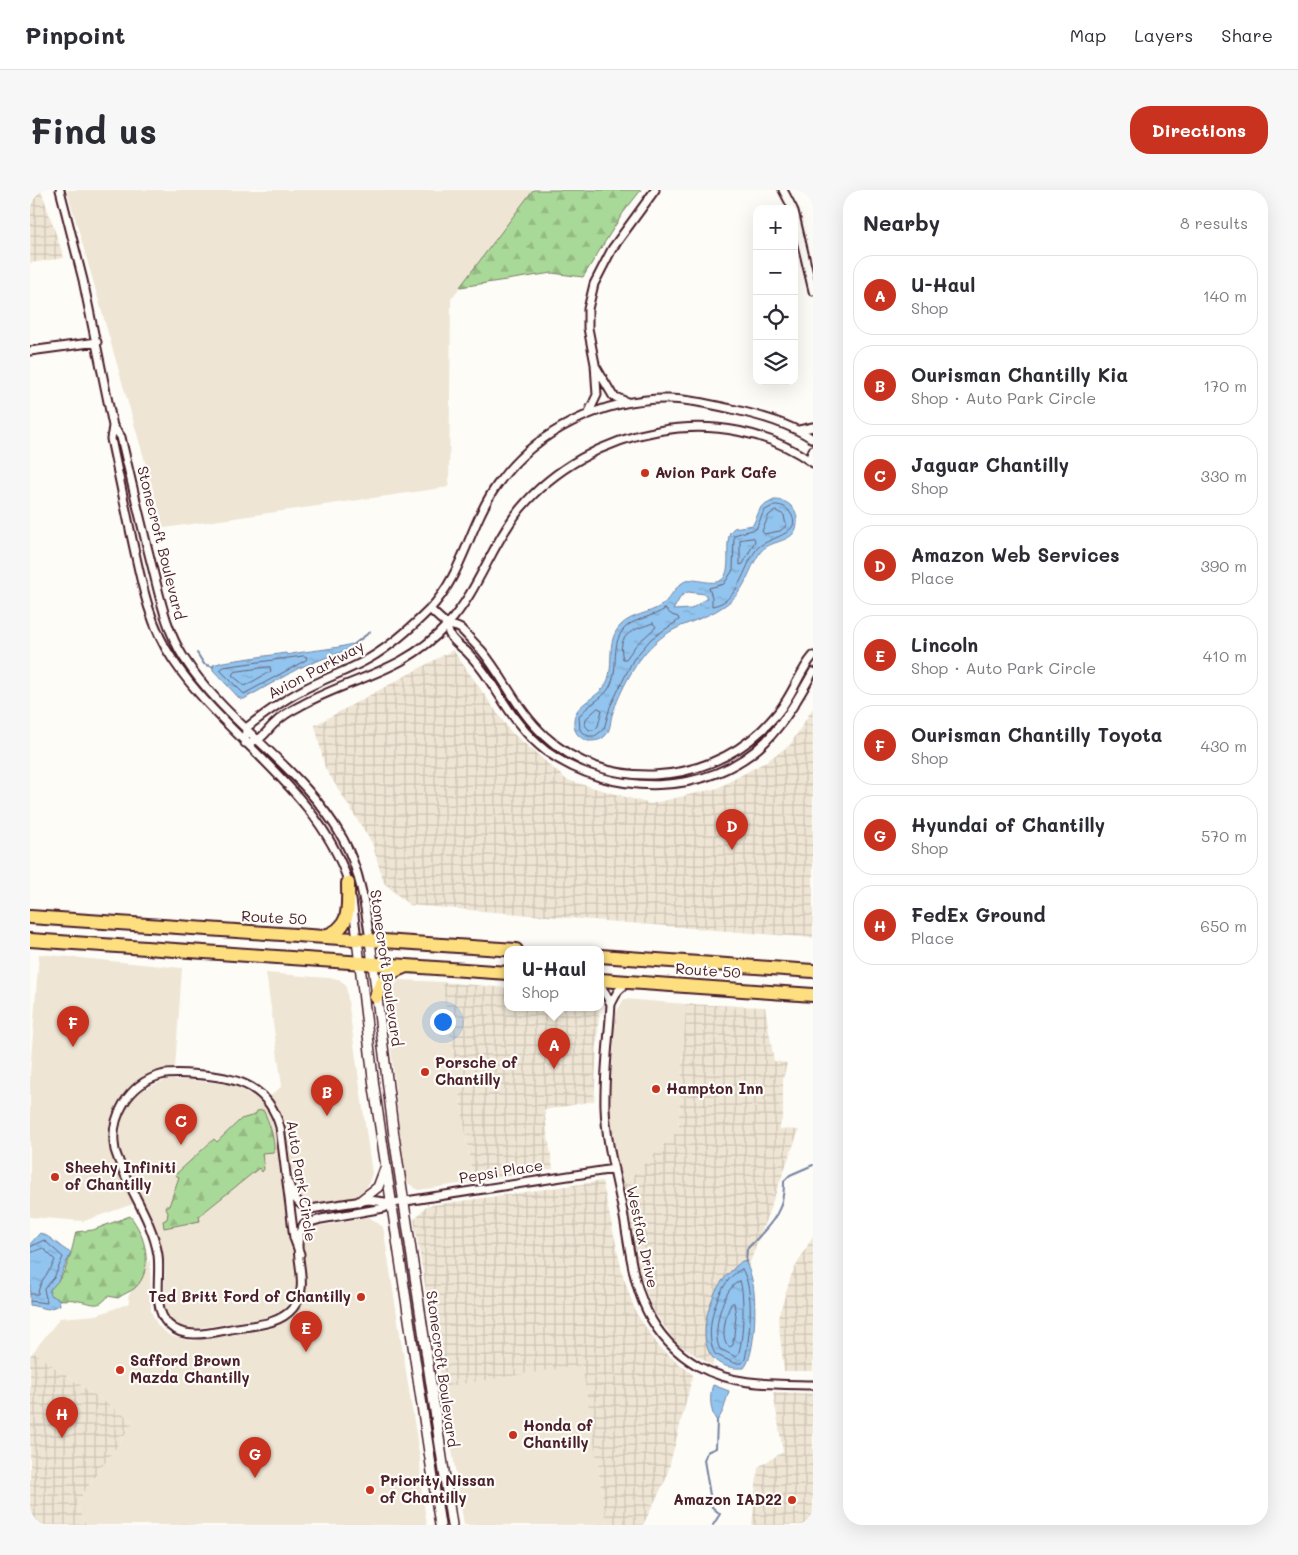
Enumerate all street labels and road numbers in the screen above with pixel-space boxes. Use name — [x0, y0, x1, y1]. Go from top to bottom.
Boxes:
street label: Stonecroft Boulevard — [133, 464, 191, 622]
street label: Avion Parkway — [264, 635, 367, 703]
street label: Stonecroft Boulevard — [366, 888, 408, 1047]
street label: Route 50 — [241, 905, 307, 929]
street label: Route 50 — [675, 958, 741, 982]
street label: Auto Park Circle — [283, 1119, 321, 1243]
street label: Pepsi Place — [457, 1155, 544, 1188]
street label: Westfax Drive — [622, 1184, 664, 1290]
street label: Stonecroft Boulevard — [422, 1289, 464, 1448]

